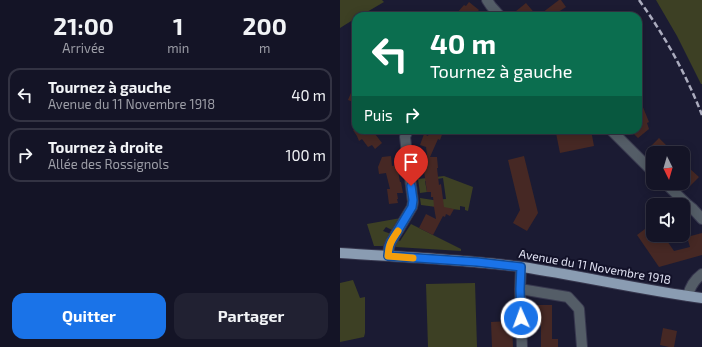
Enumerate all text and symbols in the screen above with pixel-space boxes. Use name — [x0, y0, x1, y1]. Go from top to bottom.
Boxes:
text: 21:00 — [53, 11, 114, 40]
text: 1 — [173, 11, 183, 40]
text: 200 — [243, 11, 287, 40]
text: 40 m — [430, 26, 496, 60]
icon: left — [364, 28, 416, 80]
text: Arrivée — [62, 40, 105, 56]
text: min — [167, 40, 189, 56]
text: m — [259, 40, 270, 56]
text: Tournez à gauche — [430, 60, 572, 82]
text: Tournez à gauche — [48, 78, 171, 96]
icon: left — [14, 84, 36, 106]
text: 40 m — [291, 86, 326, 104]
text: Avenue du 11 Novembre 1918 — [48, 96, 215, 112]
icon: right — [401, 104, 423, 126]
text: Puis — [364, 106, 393, 124]
text: Tournez à droite — [48, 138, 163, 156]
icon: right — [14, 144, 36, 166]
pin — [394, 145, 428, 186]
text: 100 m — [285, 146, 326, 164]
north arrow — [646, 146, 690, 190]
map controls — [646, 146, 690, 242]
icon: arrive — [400, 151, 422, 173]
text: Allée des Rossignols — [48, 156, 169, 172]
button: sound — [646, 198, 690, 242]
street label: Avenue du 11 Novembre 1918 — [518, 246, 672, 286]
button: Quitter — [12, 293, 166, 339]
button: Partager — [174, 293, 328, 339]
position arrow — [500, 297, 542, 339]

